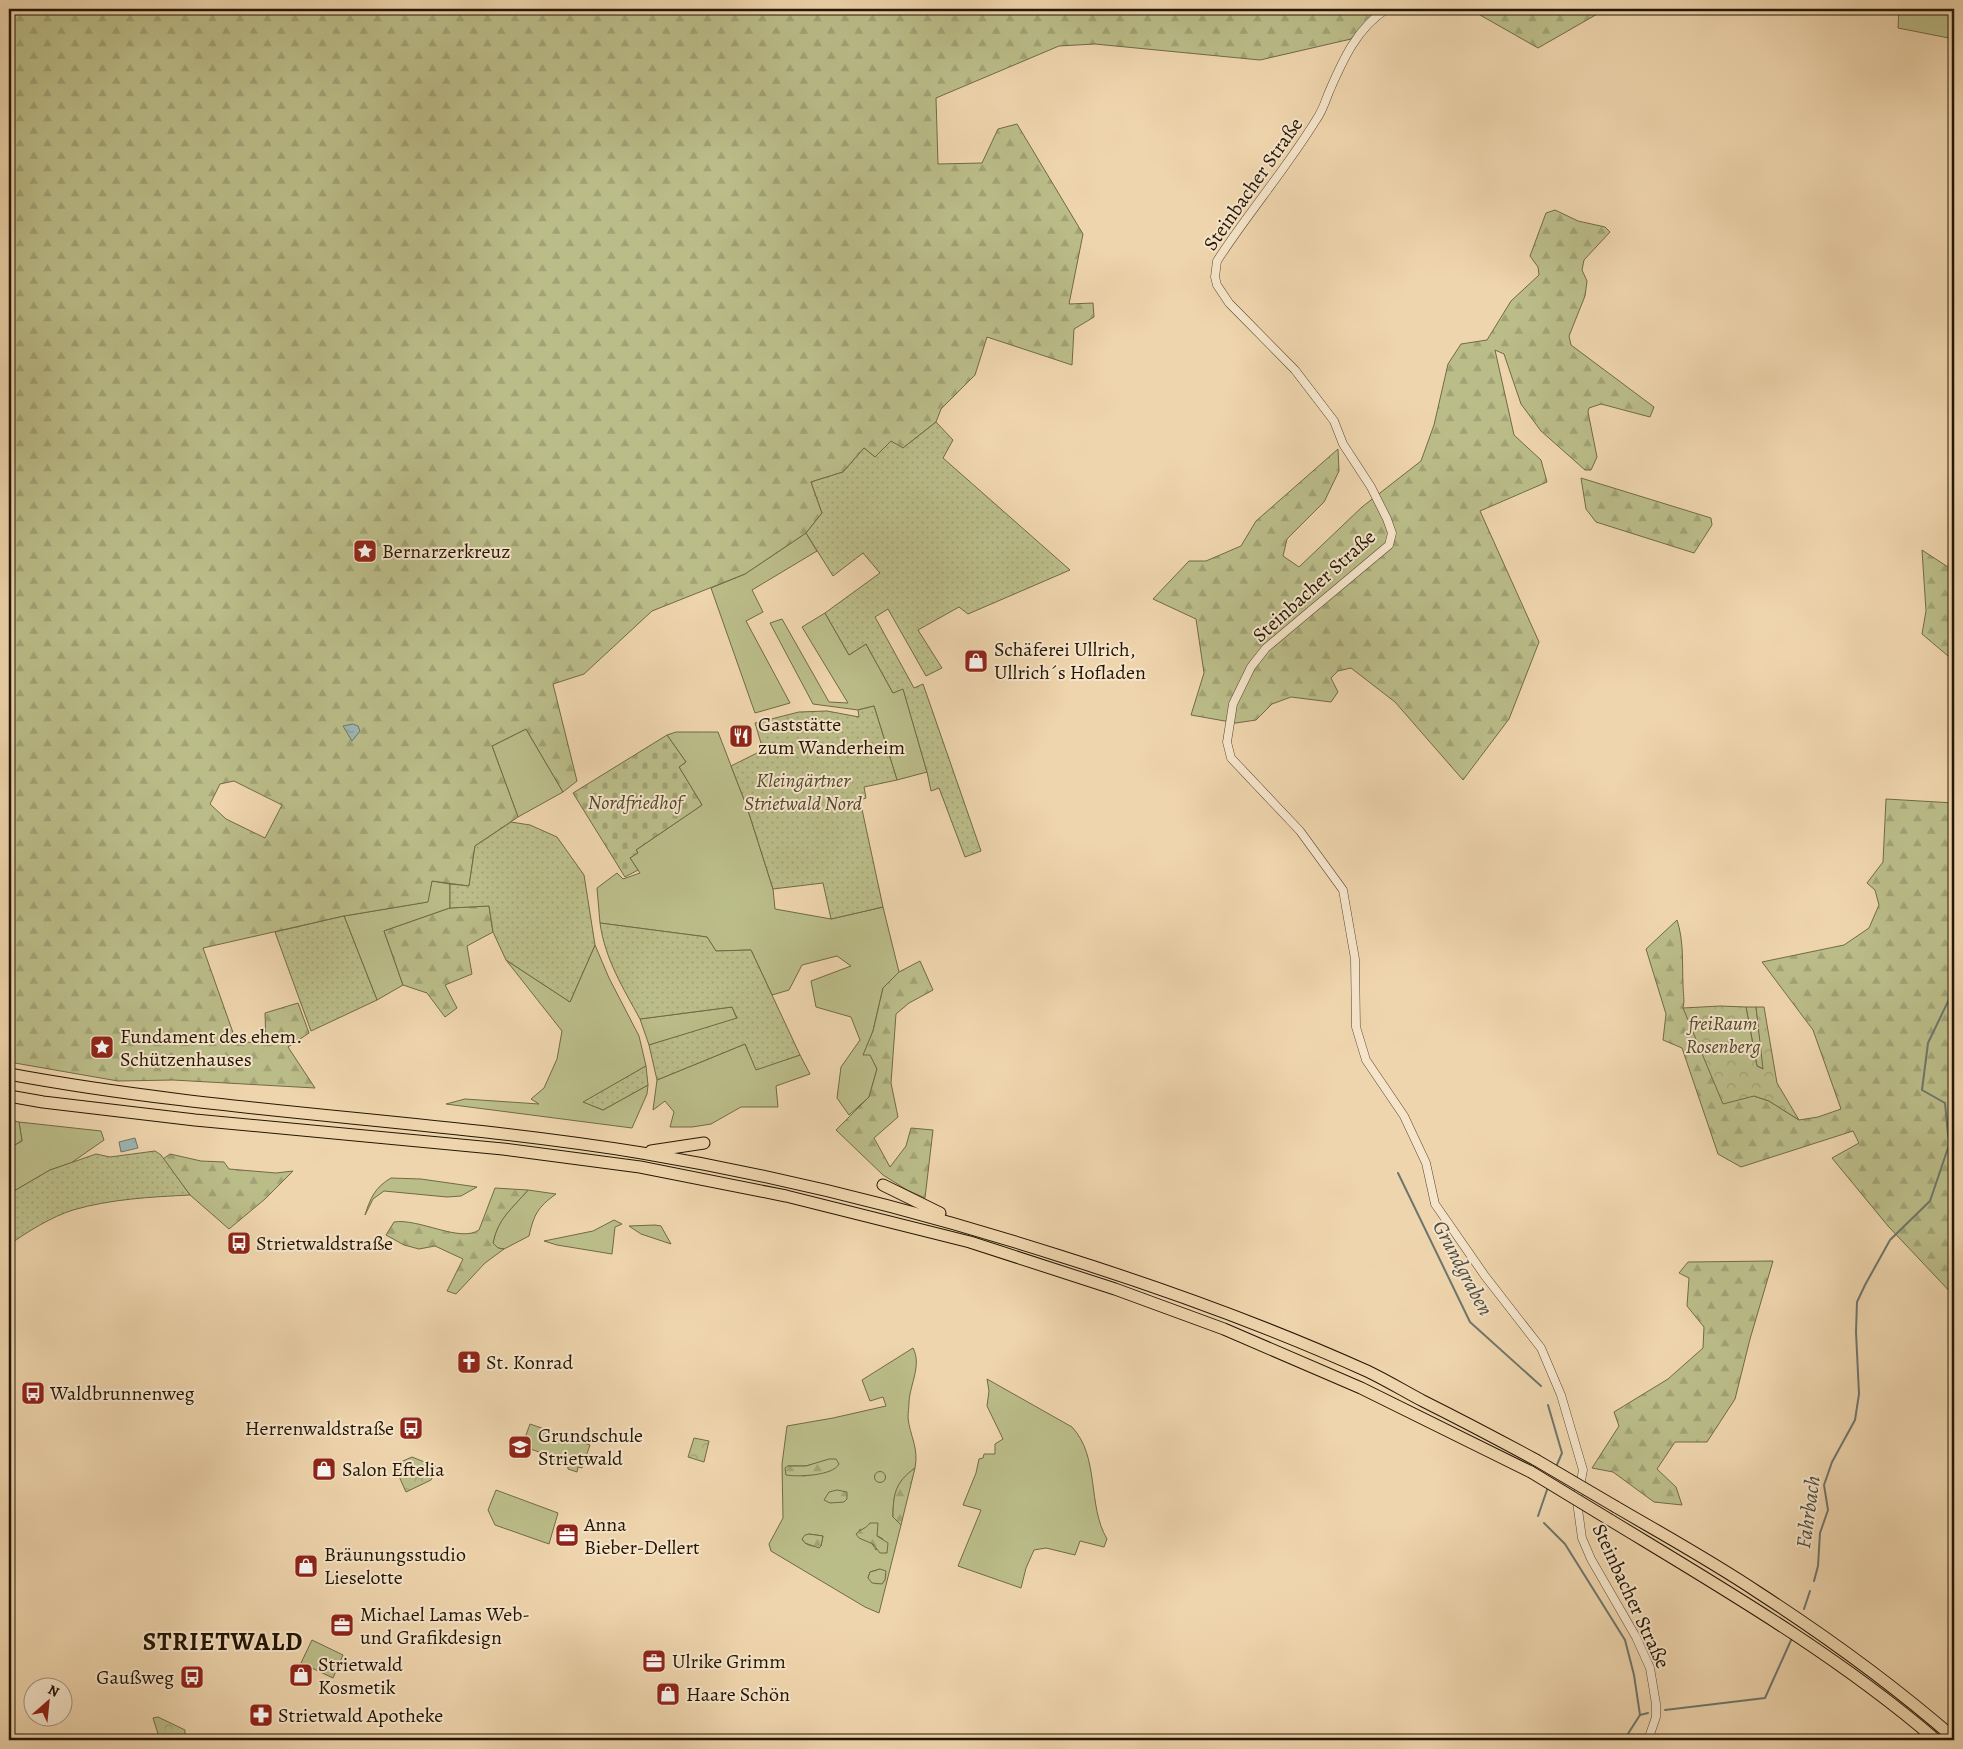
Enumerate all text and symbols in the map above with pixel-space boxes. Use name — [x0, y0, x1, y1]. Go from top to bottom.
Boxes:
street label: Steinbacher Straße — [1197, 112, 1309, 256]
street label: Steinbacher Straße — [1247, 524, 1381, 648]
place icon: Bernarzerkreuz — [352, 538, 378, 564]
place label: Bernarzerkreuz — [382, 538, 511, 565]
place label: Schäferei Ullrich, Ullrich´s Hofladen — [994, 636, 1146, 686]
shop icon: Schäferei Ullrich, Ullrich´s Hofladen — [963, 648, 989, 674]
place label: Gaststätte zum Wanderheim — [758, 711, 906, 761]
restaurant icon: Gaststätte zum Wanderheim — [728, 723, 754, 749]
park label: Kleingärtner Strietwald Nord — [744, 767, 863, 817]
park label: Nordfriedhof — [588, 789, 686, 816]
park label: freiRaum Rosenberg — [1685, 1010, 1761, 1060]
place label: Fundament des ehem. Schützenhauses — [120, 1023, 302, 1073]
place icon: Fundament des ehem. Schützenhauses — [89, 1034, 115, 1060]
water label: Grundgraben — [1426, 1215, 1500, 1321]
bus stop icon: Strietwaldstraße — [226, 1230, 252, 1256]
place label: Strietwaldstraße — [256, 1230, 393, 1257]
church icon: St. Konrad — [456, 1349, 482, 1375]
place label: St. Konrad — [486, 1349, 574, 1376]
bus stop icon: Waldbrunnenweg — [20, 1380, 46, 1406]
place label: Waldbrunnenweg — [49, 1380, 195, 1407]
place label: Herrenwaldstraße — [245, 1415, 394, 1442]
bus stop icon: Herrenwaldstraße — [398, 1415, 424, 1441]
place label: Grundschule Strietwald — [538, 1422, 643, 1472]
school or university icon: Grundschule Strietwald — [507, 1434, 533, 1460]
shop icon: Salon Eftelia — [311, 1456, 337, 1482]
place label: Salon Eftelia — [342, 1456, 445, 1483]
water label: Fahrbach — [1789, 1474, 1827, 1550]
place label: Anna Bieber-Dellert — [583, 1511, 700, 1561]
street label: Steinbacher Straße — [1586, 1519, 1676, 1673]
office icon: Anna Bieber-Dellert — [554, 1522, 580, 1548]
place label: Bräunungsstudio Lieselotte — [324, 1541, 466, 1591]
shop icon: Bräunungsstudio Lieselotte — [293, 1553, 319, 1579]
place label: Michael Lamas Web- und Grafikdesign — [360, 1601, 530, 1651]
office icon: Michael Lamas Web- und Grafikdesign — [329, 1612, 355, 1638]
district label: STRIETWALD — [143, 1625, 303, 1659]
office icon: Ulrike Grimm — [641, 1648, 667, 1674]
place label: Ulrike Grimm — [672, 1648, 786, 1675]
place label: Strietwald Kosmetik — [318, 1651, 403, 1701]
shop icon: Strietwald Kosmetik — [288, 1662, 314, 1688]
place label: Gaußweg — [96, 1664, 174, 1691]
bus stop icon: Gaußweg — [179, 1664, 205, 1690]
north arrow — [22, 1676, 72, 1726]
text: N — [45, 1680, 63, 1702]
shop icon: Haare Schön — [655, 1681, 681, 1707]
place label: Haare Schön — [686, 1681, 790, 1708]
pharmacy icon: Strietwald Apotheke — [248, 1702, 274, 1728]
place label: Strietwald Apotheke — [278, 1702, 443, 1729]

